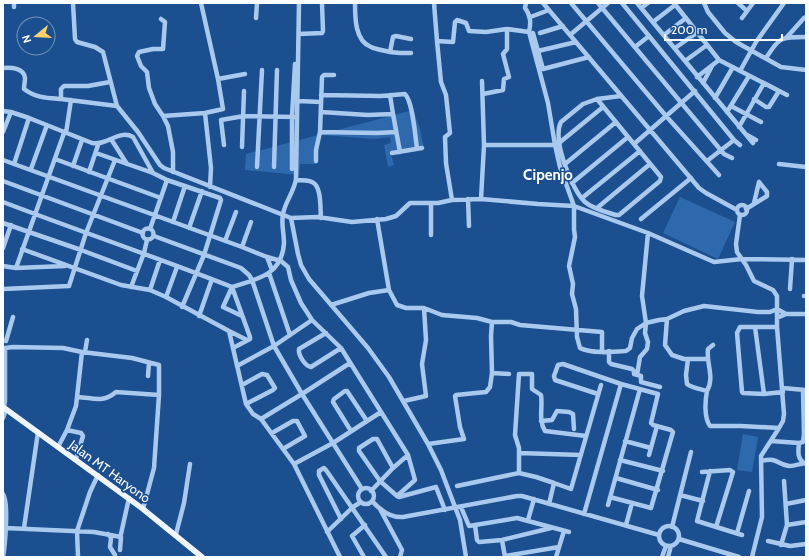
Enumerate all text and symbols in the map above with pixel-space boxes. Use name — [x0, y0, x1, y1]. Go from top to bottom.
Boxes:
north arrow — [16, 16, 56, 56]
scale bar — [665, 16, 782, 42]
text: 200 m — [671, 22, 707, 37]
text: N — [19, 33, 34, 45]
district label: Cipenjo — [523, 166, 573, 184]
street label: Jalan MT Haryono — [65, 436, 154, 506]

